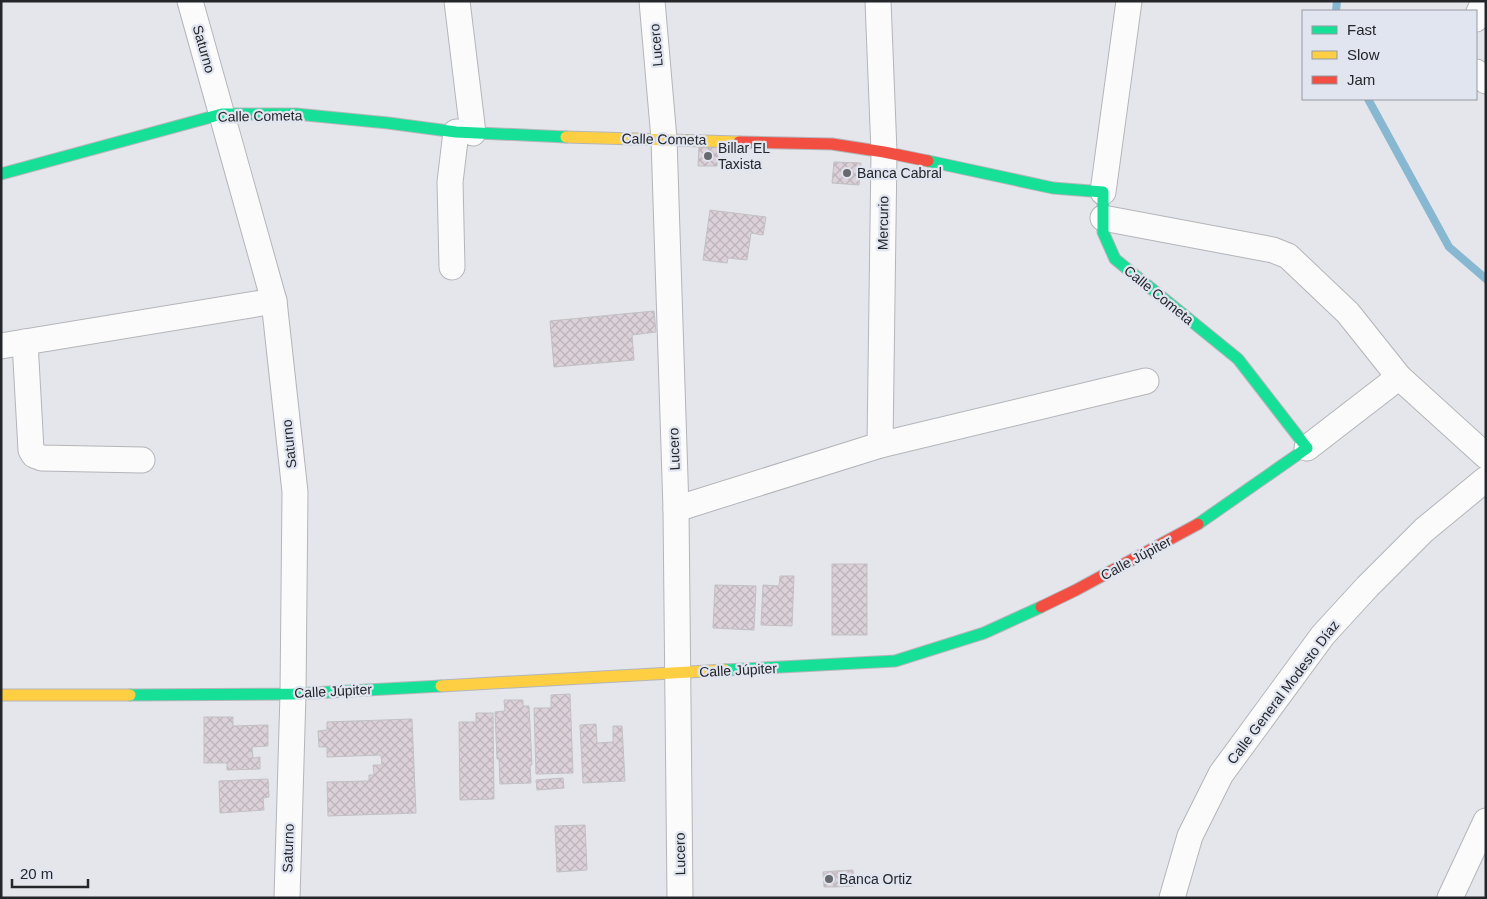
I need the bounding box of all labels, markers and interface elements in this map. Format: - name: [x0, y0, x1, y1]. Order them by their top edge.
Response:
- legend: [1302, 10, 1477, 100]
- text: Fast: [1347, 21, 1377, 38]
- street label: Saturno: [190, 23, 219, 75]
- street label: Lucero: [646, 23, 666, 67]
- text: Slow: [1347, 46, 1380, 63]
- text: Jam: [1347, 71, 1375, 88]
- street label: Calle Cometa: [217, 107, 303, 125]
- street label: Calle Cometa: [621, 130, 707, 148]
- place label: Billar EL Taxista: [718, 140, 770, 172]
- marker: Billar EL Taxista: [702, 150, 714, 162]
- place label: Banca Cabral: [857, 165, 942, 181]
- marker: Banca Cabral: [841, 167, 853, 179]
- street label: Mercurio: [875, 195, 891, 250]
- street label: Calle Cometa: [1121, 262, 1197, 328]
- street label: Saturno: [278, 419, 300, 469]
- street label: Lucero: [665, 427, 683, 471]
- street label: Calle Júpiter: [1098, 533, 1174, 583]
- street label: Calle General Modesto Díaz: [1224, 617, 1342, 767]
- street label: Calle Júpiter: [699, 660, 778, 680]
- street label: Calle Júpiter: [294, 681, 373, 701]
- street label: Saturno: [279, 823, 297, 873]
- street label: Lucero: [672, 832, 688, 876]
- scale bar: [12, 856, 89, 888]
- text: 20 m: [20, 865, 53, 882]
- place label: Banca Ortiz: [839, 871, 912, 887]
- marker: Banca Ortiz: [823, 873, 835, 885]

